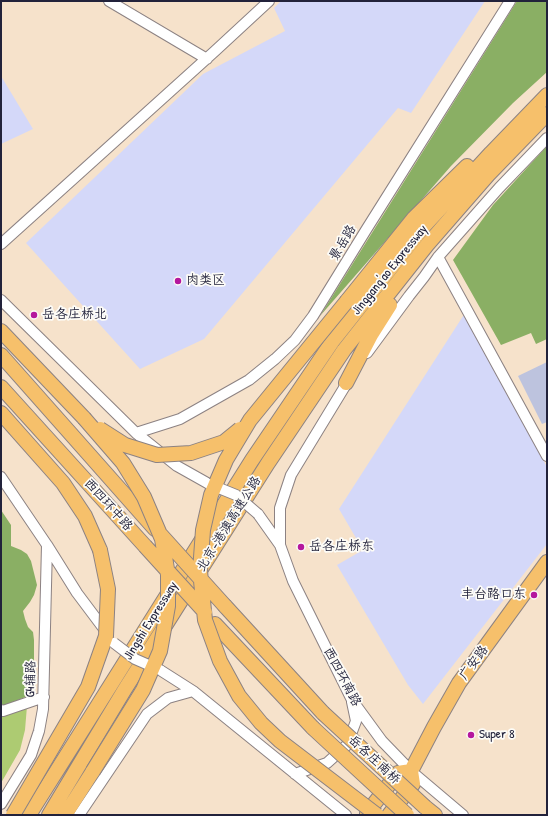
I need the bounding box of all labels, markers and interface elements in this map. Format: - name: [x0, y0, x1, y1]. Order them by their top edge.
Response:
- street label: 景岳路: [326, 222, 360, 264]
- street label: Jinggang'ao Expressway: [349, 222, 431, 318]
- place label: 肉类区: [186, 273, 225, 289]
- marker: 肉类区: [173, 276, 183, 286]
- place label: 岳各庄桥北: [42, 307, 107, 323]
- marker: 岳各庄桥北: [29, 310, 39, 320]
- street label: 北京-港澳高速公路: [193, 474, 265, 574]
- street label: 西四环中路: [80, 476, 136, 534]
- place label: 岳各庄桥东: [309, 539, 374, 555]
- marker: 岳各庄桥东: [296, 542, 306, 552]
- street label: Jingshi Expressway: [121, 579, 181, 663]
- place label: 丰台路口东: [461, 587, 526, 603]
- marker: 丰台路口东: [529, 590, 539, 600]
- street label: 广安路: [456, 643, 492, 683]
- street label: 西四环南路: [320, 645, 364, 709]
- street label: G4辅路: [23, 660, 39, 698]
- place label: Super 8: [479, 727, 515, 743]
- marker: Super 8: [466, 730, 476, 740]
- street label: 岳各庄南桥: [345, 732, 403, 788]

